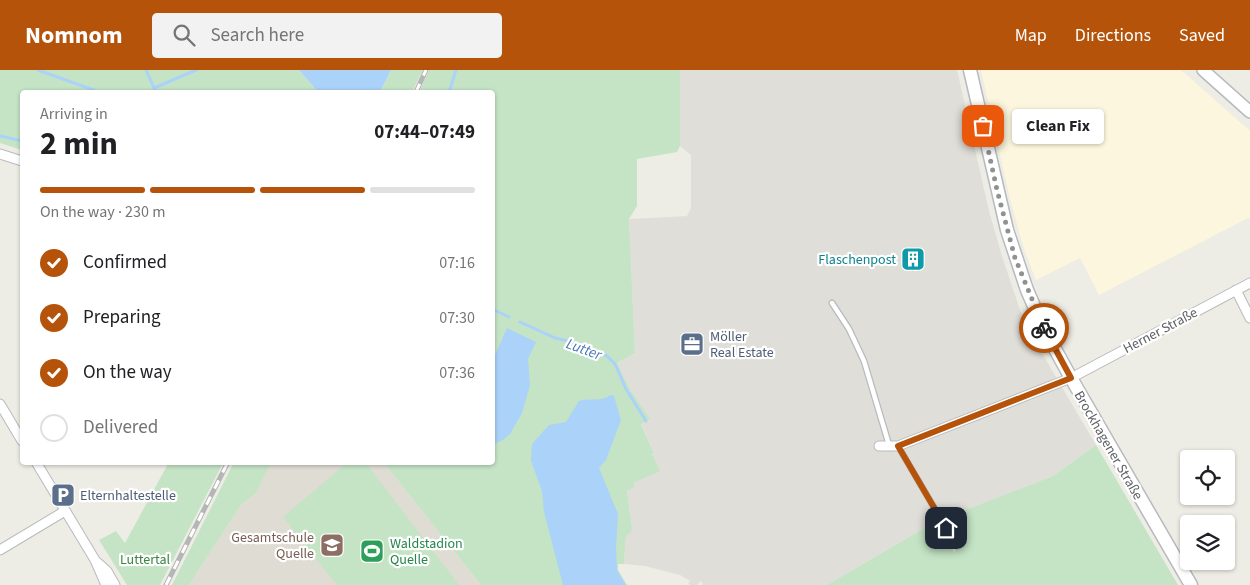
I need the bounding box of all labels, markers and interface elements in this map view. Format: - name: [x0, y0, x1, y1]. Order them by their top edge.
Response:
- search box: [152, 13, 502, 58]
- text: Nomnom: [25, 18, 122, 53]
- icon: search: [170, 21, 198, 49]
- text: Search here: [210, 22, 304, 49]
- text: Map: [1015, 23, 1047, 48]
- text: Directions: [1075, 23, 1151, 48]
- text: Saved: [1179, 23, 1225, 48]
- text: Arriving in: [40, 103, 108, 125]
- pin: [962, 105, 1004, 147]
- callout: Clean Fix: [1013, 108, 1106, 144]
- icon: bag: [969, 112, 997, 140]
- text: Clean Fix: [1026, 115, 1090, 137]
- text: 07:44–07:49: [374, 119, 475, 146]
- text: 2 min: [40, 121, 118, 167]
- text: On the way · 230 m: [40, 201, 165, 223]
- building icon: Flaschenpost: [900, 246, 926, 272]
- icon: check: [40, 249, 68, 277]
- text: Confirmed: [83, 249, 167, 276]
- place label: Flaschenpost: [818, 250, 896, 270]
- text: 07:16: [439, 252, 475, 274]
- courier: [1019, 303, 1069, 353]
- street label: Herner Straße: [1120, 303, 1201, 359]
- icon: check: [40, 304, 68, 332]
- text: Preparing: [83, 304, 161, 331]
- text: 07:30: [439, 307, 475, 329]
- icon: bike: [1030, 314, 1058, 342]
- place label: Möller Real Estate: [710, 327, 774, 363]
- office icon: Möller Real Estate: [679, 331, 705, 357]
- water label: Lutter: [563, 333, 605, 366]
- icon: check: [40, 359, 68, 387]
- text: On the way: [83, 359, 172, 386]
- text: 07:36: [439, 362, 475, 384]
- street label: Brockhagener Straße: [1069, 387, 1148, 504]
- text: Delivered: [83, 414, 158, 441]
- map controls: [1180, 450, 1235, 570]
- button: locate: [1180, 450, 1235, 505]
- parking icon: Elternhaltestelle: [50, 482, 76, 508]
- place label: Elternhaltestelle: [80, 486, 176, 506]
- pin: [925, 507, 967, 549]
- icon: home: [932, 514, 960, 542]
- button: layers: [1180, 515, 1235, 570]
- place label: Gesamtschule Quelle: [231, 528, 314, 564]
- school or university icon: Gesamtschule Quelle: [319, 532, 345, 558]
- place label: Waldstadion Quelle: [390, 534, 463, 570]
- sports icon: Waldstadion Quelle: [359, 538, 385, 564]
- park label: Luttertal: [120, 550, 170, 570]

